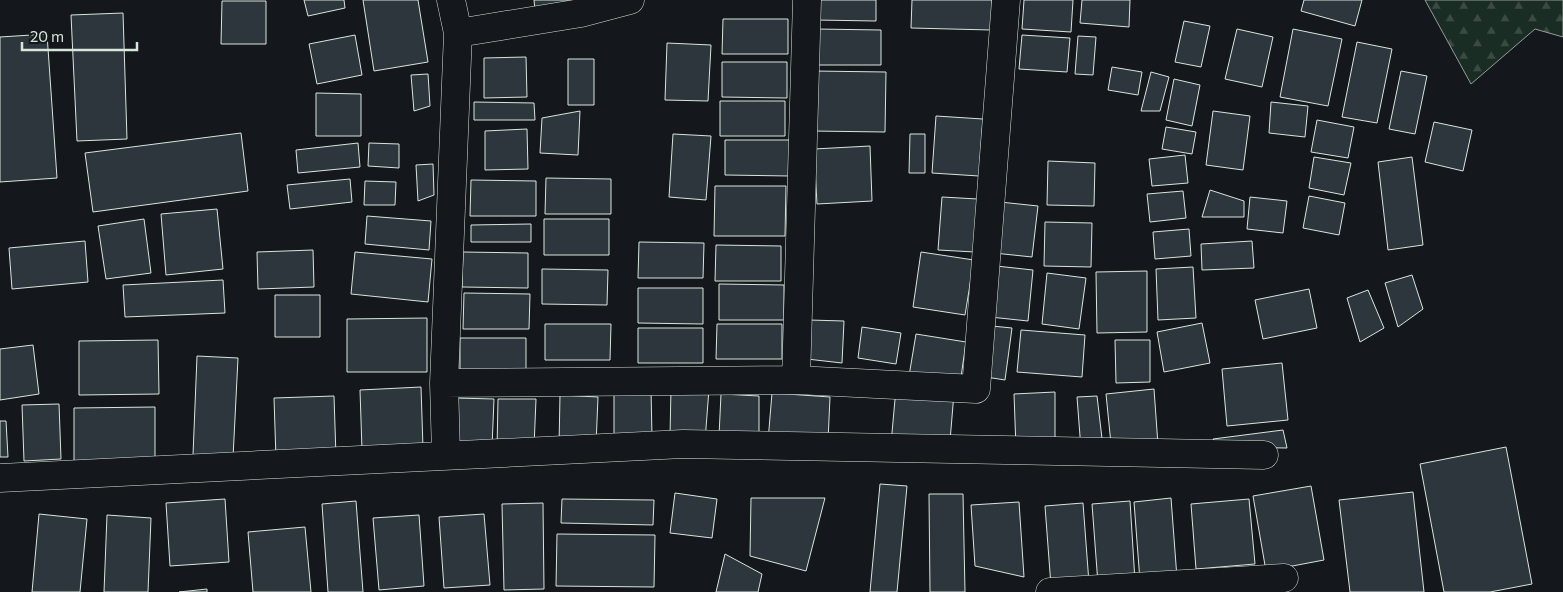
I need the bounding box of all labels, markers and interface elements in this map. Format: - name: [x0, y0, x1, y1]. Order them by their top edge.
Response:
- scale bar: [22, 20, 138, 52]
- text: 20 m: [30, 27, 64, 45]

